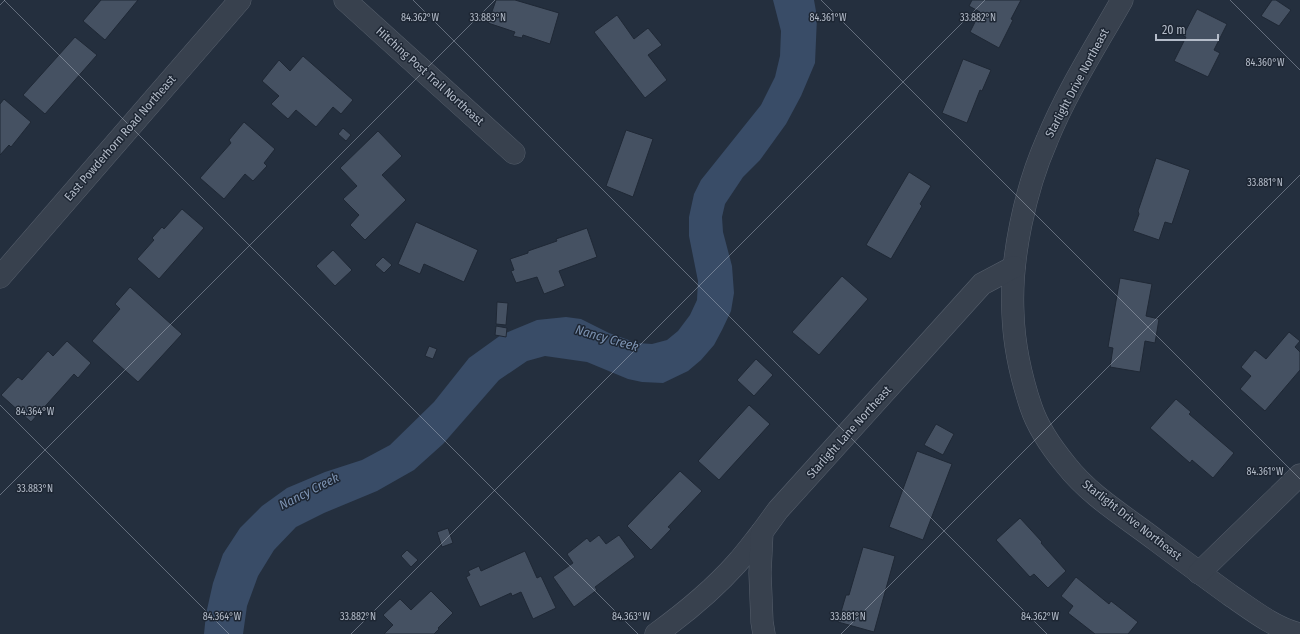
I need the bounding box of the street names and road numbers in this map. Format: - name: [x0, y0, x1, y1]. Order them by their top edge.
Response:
- street label: Hitching Post Trail Northeast: [373, 24, 487, 128]
- street label: Starlight Drive Northeast: [1042, 26, 1112, 140]
- street label: East Powderhorn Road Northeast: [62, 72, 179, 204]
- street label: Starlight Lane Northeast: [804, 383, 894, 481]
- street label: Starlight Drive Northeast: [1080, 477, 1184, 563]

